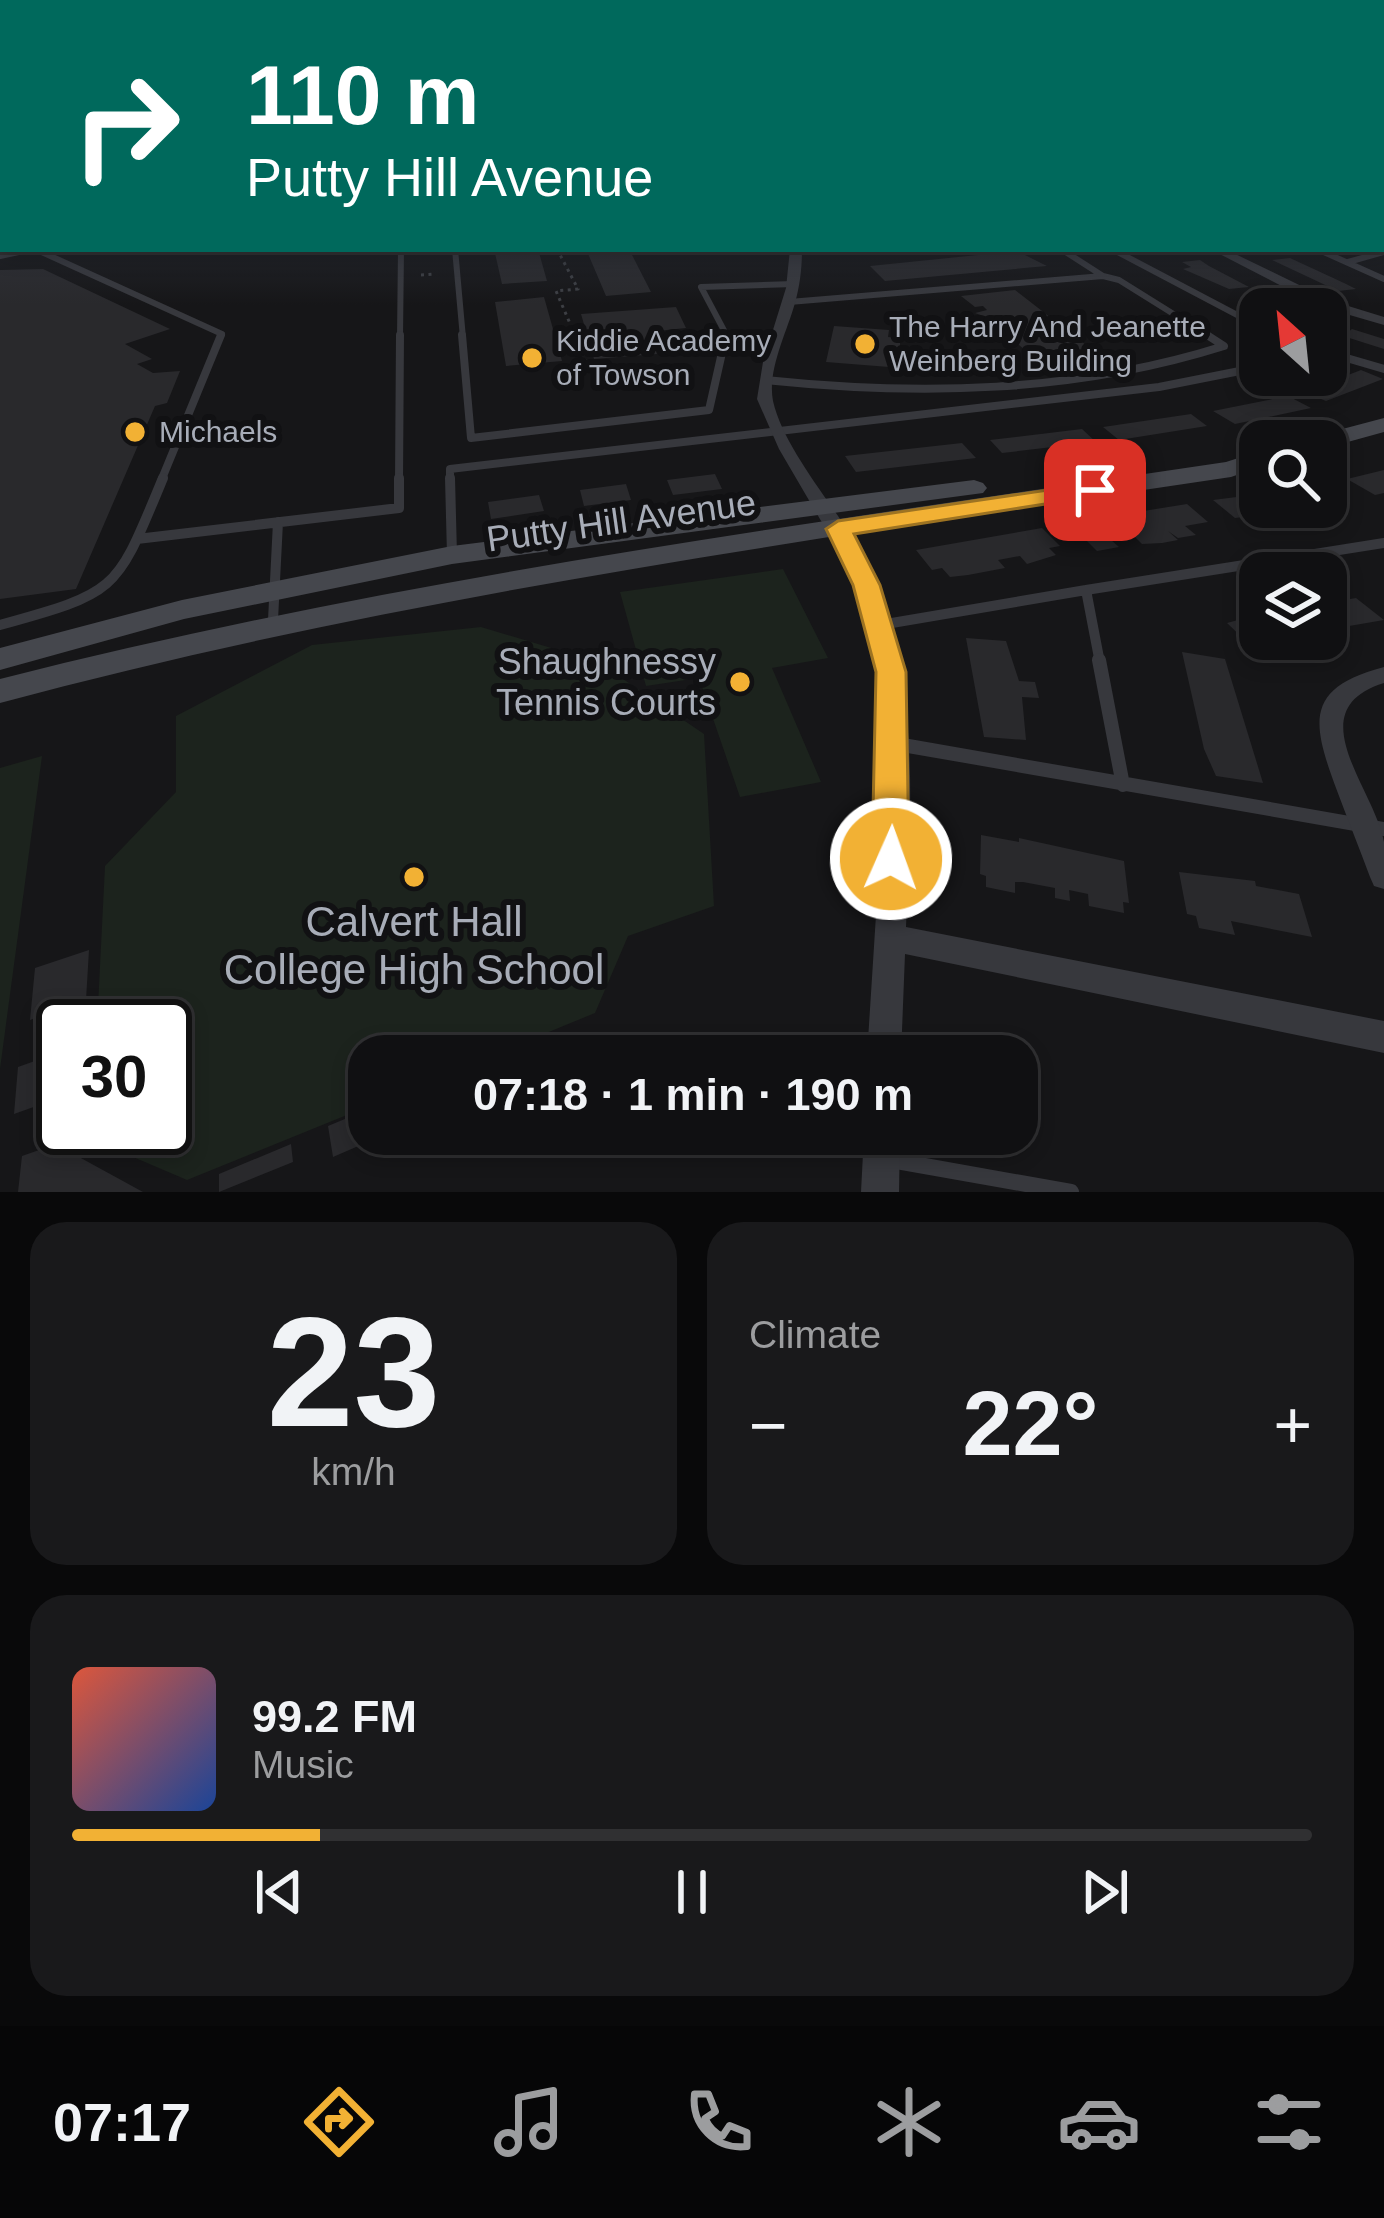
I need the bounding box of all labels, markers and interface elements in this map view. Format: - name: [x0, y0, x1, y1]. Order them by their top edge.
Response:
- icon: right: [48, 48, 204, 204]
- text: 110 m: [246, 48, 480, 142]
- text: Putty Hill Avenue: [246, 147, 653, 207]
- north arrow: [1239, 288, 1347, 396]
- map controls: [1239, 288, 1347, 660]
- place label: The Harry And Jeanette Weinberg Building: [889, 310, 1206, 377]
- place label: Kiddie Academy of Towson: [556, 324, 771, 391]
- marker: The Harry And Jeanette Weinberg Building: [852, 331, 878, 357]
- marker: Kiddie Academy of Towson: [519, 345, 545, 371]
- place label: Michaels: [159, 415, 277, 448]
- marker: Michaels: [122, 419, 148, 445]
- button: search: [1239, 420, 1347, 528]
- pin: [1044, 439, 1146, 541]
- icon: arrive: [1062, 457, 1128, 523]
- street label: Putty Hill Avenue: [484, 481, 758, 560]
- button: layers: [1239, 552, 1347, 660]
- place label: Shaughnessy Tennis Courts: [496, 641, 716, 723]
- marker: Shaughnessy Tennis Courts: [727, 669, 753, 695]
- position arrow: [828, 796, 954, 922]
- marker: Calvert Hall College High School: [401, 864, 427, 890]
- place label: Calvert Hall College High School: [224, 898, 604, 993]
- speed limit sign: 30: [36, 999, 192, 1155]
- text: 07:18 · 1 min · 190 m: [473, 1069, 913, 1120]
- text: 23: [267, 1285, 440, 1459]
- text: Climate: [749, 1313, 881, 1356]
- text: 22°: [962, 1374, 1099, 1474]
- text: −: [749, 1388, 788, 1462]
- text: +: [1273, 1388, 1312, 1462]
- text: km/h: [311, 1450, 396, 1493]
- text: 99.2 FM: [252, 1691, 417, 1742]
- text: Music: [252, 1743, 354, 1786]
- icon: previous: [246, 1859, 312, 1925]
- icon: pause: [659, 1859, 725, 1925]
- icon: next: [1072, 1859, 1138, 1925]
- icon: directions: [297, 2080, 381, 2164]
- icon: music: [487, 2080, 571, 2164]
- icon: phone: [677, 2080, 761, 2164]
- icon: climate: [867, 2080, 951, 2164]
- icon: car: [1057, 2080, 1141, 2164]
- icon: filters: [1247, 2080, 1331, 2164]
- text: 07:17: [53, 2092, 191, 2152]

